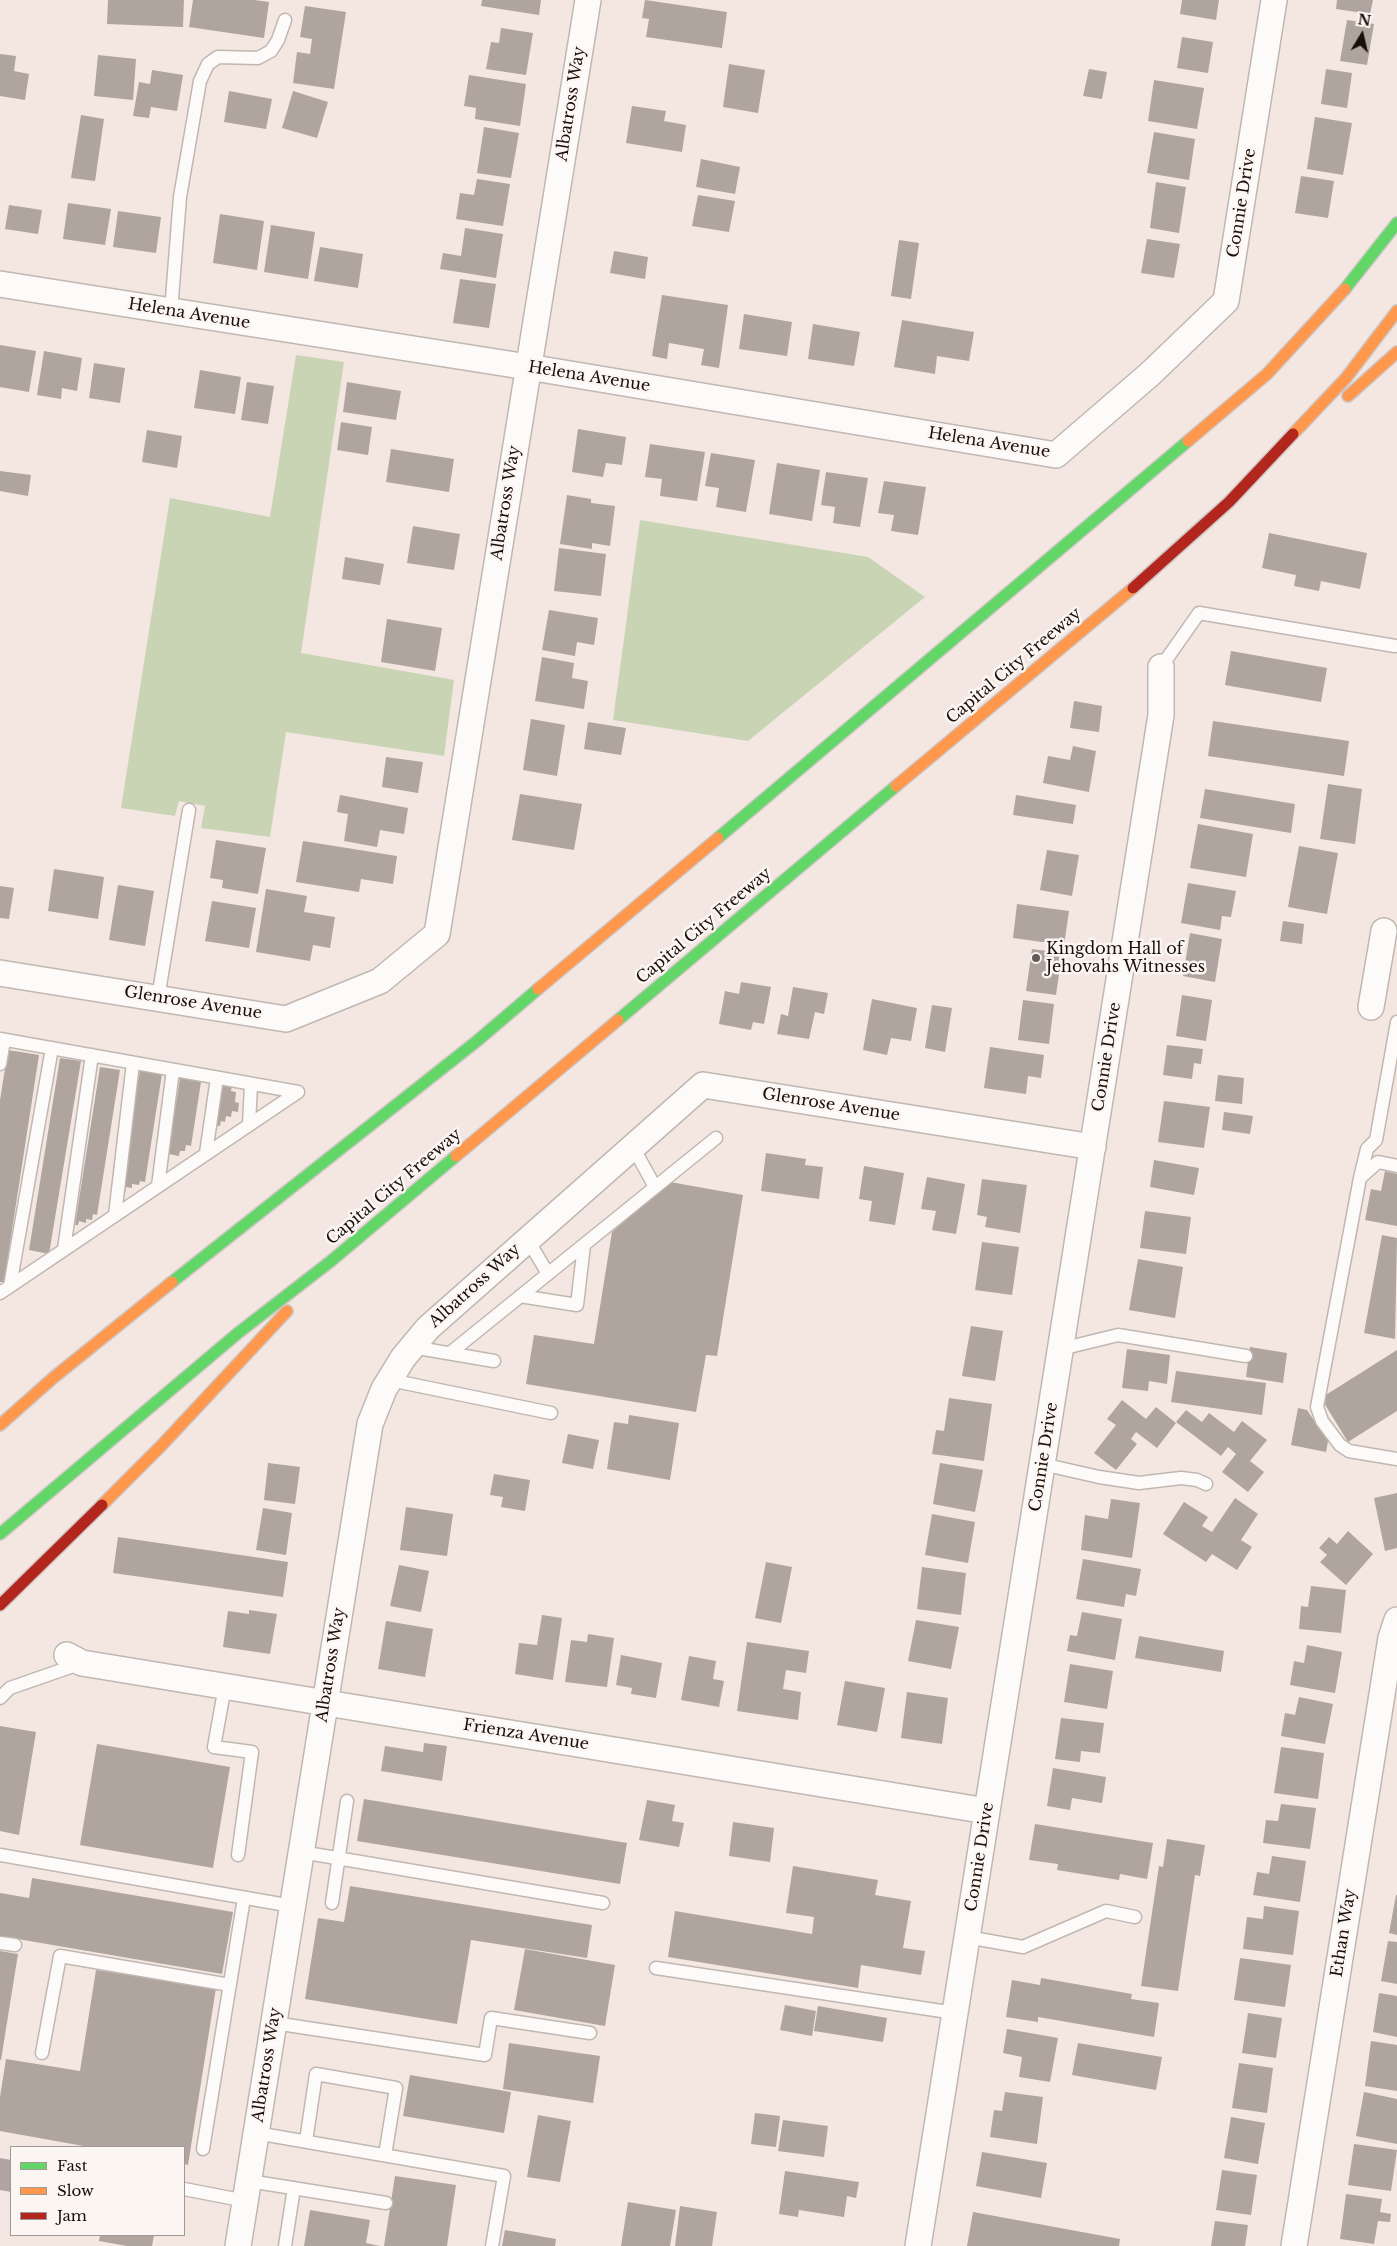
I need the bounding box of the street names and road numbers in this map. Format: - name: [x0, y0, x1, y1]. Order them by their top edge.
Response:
- street label: Albatross Way: [552, 45, 590, 163]
- street label: Connie Drive: [1224, 147, 1260, 259]
- street label: Helena Avenue: [127, 295, 251, 333]
- street label: Helena Avenue: [527, 358, 651, 396]
- street label: Helena Avenue: [927, 424, 1051, 462]
- street label: Albatross Way: [487, 444, 525, 562]
- street label: Capital City Freeway: [943, 604, 1085, 728]
- street label: Capital City Freeway: [633, 864, 775, 988]
- street label: Glenrose Avenue: [123, 983, 263, 1023]
- street label: Connie Drive: [1089, 1001, 1125, 1113]
- street label: Glenrose Avenue: [761, 1085, 901, 1125]
- street label: Capital City Freeway: [323, 1125, 465, 1249]
- street label: Albatross Way: [425, 1240, 525, 1332]
- street label: Connie Drive: [1026, 1401, 1062, 1513]
- street label: Albatross Way: [312, 1606, 350, 1724]
- street label: Frienza Avenue: [462, 1716, 590, 1754]
- street label: Connie Drive: [962, 1801, 998, 1913]
- street label: Ethan Way: [1328, 1887, 1360, 1979]
- street label: Albatross Way: [248, 2006, 286, 2124]

